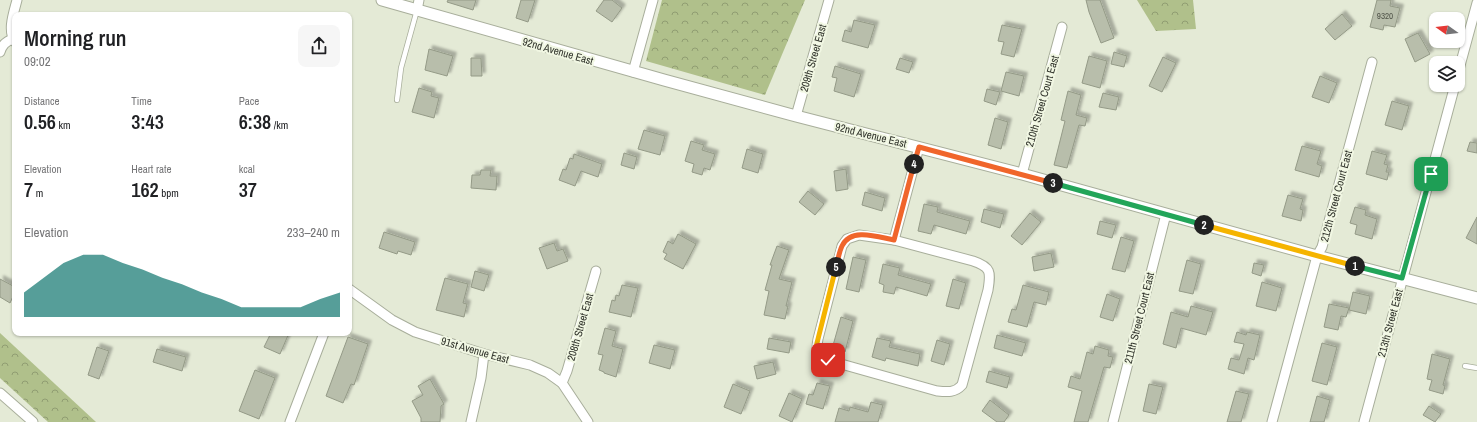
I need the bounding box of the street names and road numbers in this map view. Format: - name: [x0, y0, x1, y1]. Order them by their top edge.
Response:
- street label: 209th Street East: [797, 22, 829, 93]
- street label: 92nd Avenue East: [521, 34, 596, 68]
- street label: 210th Street Court East: [1022, 53, 1062, 148]
- street label: 92nd Avenue East: [834, 119, 909, 151]
- street label: 212th Street Court East: [1317, 148, 1355, 243]
- street label: 211th Street Court East: [1121, 270, 1157, 365]
- street label: 213th Street East: [1374, 287, 1406, 358]
- street label: 208th Street East: [564, 291, 596, 362]
- street label: 91st Avenue East: [439, 334, 511, 367]

